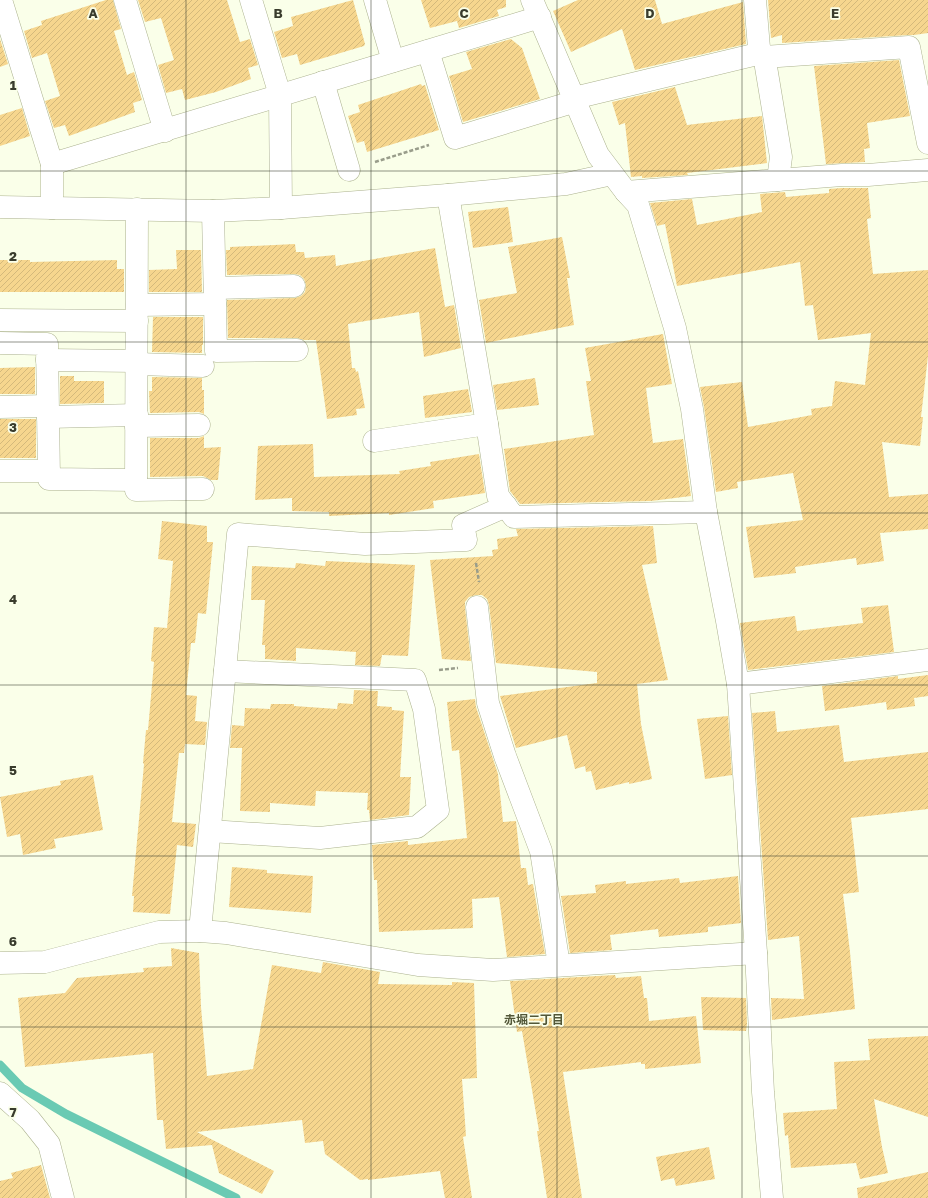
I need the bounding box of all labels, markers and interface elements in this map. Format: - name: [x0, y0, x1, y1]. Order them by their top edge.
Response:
- text: A: [88, 5, 98, 21]
- text: B: [273, 5, 283, 21]
- text: C: [459, 5, 469, 21]
- text: D: [645, 5, 655, 21]
- text: E: [831, 5, 839, 21]
- text: 1: [10, 77, 17, 93]
- text: 2: [9, 248, 17, 264]
- text: 3: [9, 419, 17, 435]
- text: 4: [9, 591, 17, 607]
- text: 5: [9, 762, 17, 778]
- text: 6: [9, 933, 17, 949]
- district label: 赤堀二丁目: [504, 1012, 564, 1027]
- text: 7: [9, 1104, 17, 1120]

